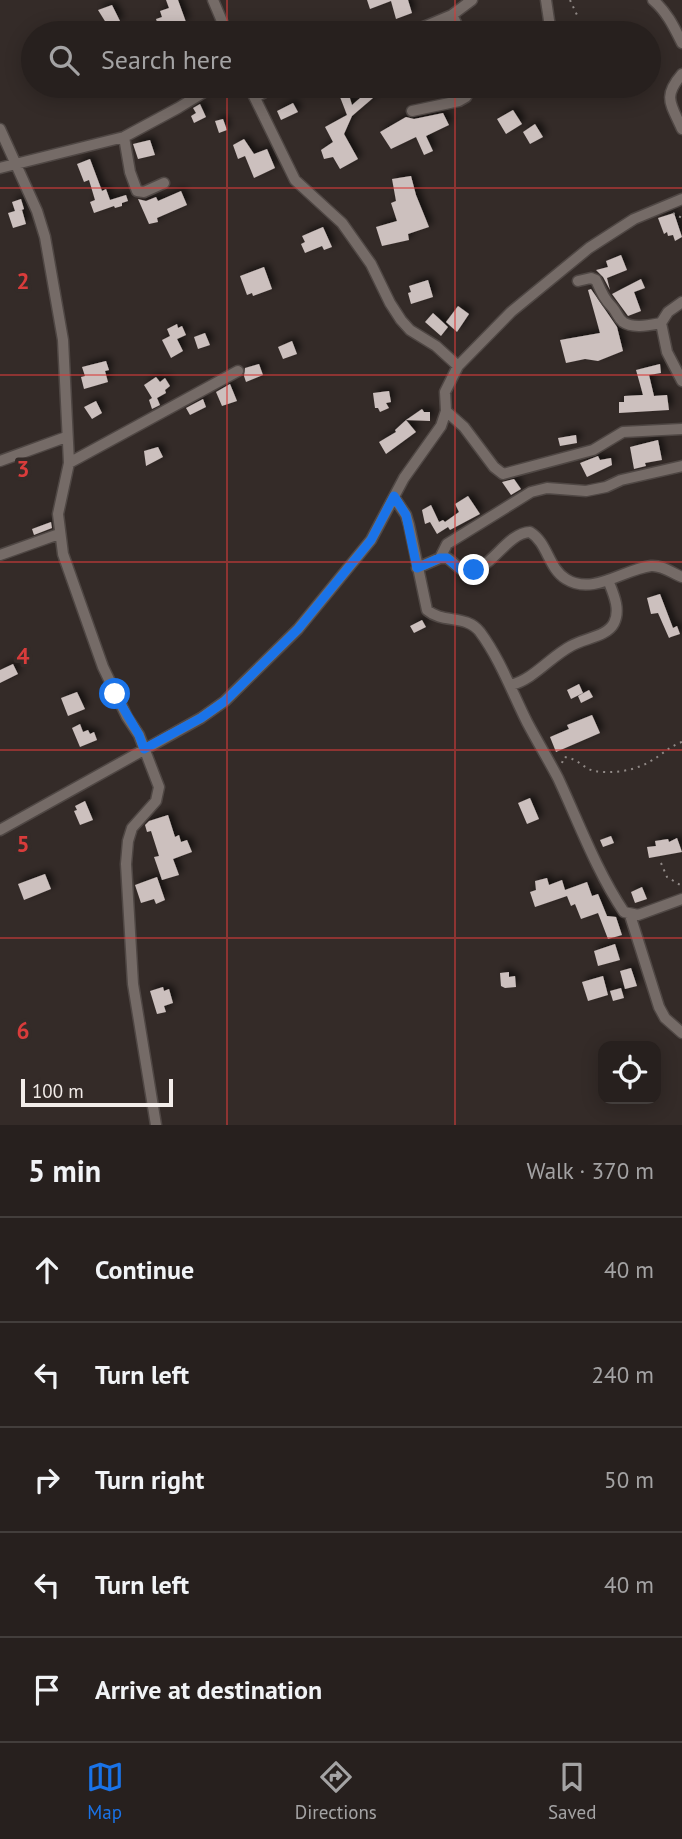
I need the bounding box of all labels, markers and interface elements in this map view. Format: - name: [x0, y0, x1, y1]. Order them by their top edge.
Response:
- search box: [21, 21, 661, 98]
- icon: search: [45, 41, 83, 79]
- text: Search here: [101, 43, 232, 76]
- text: 2: [16, 266, 30, 295]
- text: 3: [16, 454, 30, 483]
- route end: [458, 554, 489, 585]
- text: 4: [16, 641, 30, 670]
- route start: [99, 678, 130, 709]
- text: 5: [16, 829, 30, 858]
- text: 6: [16, 1016, 30, 1045]
- map controls: [598, 1041, 661, 1104]
- button: locate: [598, 1041, 661, 1104]
- scale bar: [21, 1076, 173, 1108]
- text: 100 m: [32, 1079, 84, 1103]
- text: 5 min: [28, 1151, 101, 1190]
- text: Walk · 370 m: [527, 1156, 654, 1185]
- icon: ahead: [28, 1251, 66, 1289]
- text: Continue: [95, 1253, 194, 1286]
- text: 40 m: [604, 1255, 654, 1284]
- icon: left: [28, 1356, 66, 1394]
- text: Turn left: [95, 1358, 189, 1391]
- text: 240 m: [592, 1360, 654, 1389]
- icon: right: [28, 1461, 66, 1499]
- text: Turn right: [95, 1463, 204, 1496]
- text: 50 m: [604, 1465, 654, 1494]
- icon: left: [28, 1566, 66, 1604]
- text: Turn left: [95, 1568, 189, 1601]
- text: 40 m: [604, 1570, 654, 1599]
- icon: arrive: [28, 1671, 66, 1709]
- text: Arrive at destination: [95, 1673, 322, 1706]
- tab: Map: [86, 1758, 124, 1824]
- tab: Directions: [295, 1758, 377, 1824]
- tab: Saved: [548, 1758, 596, 1824]

